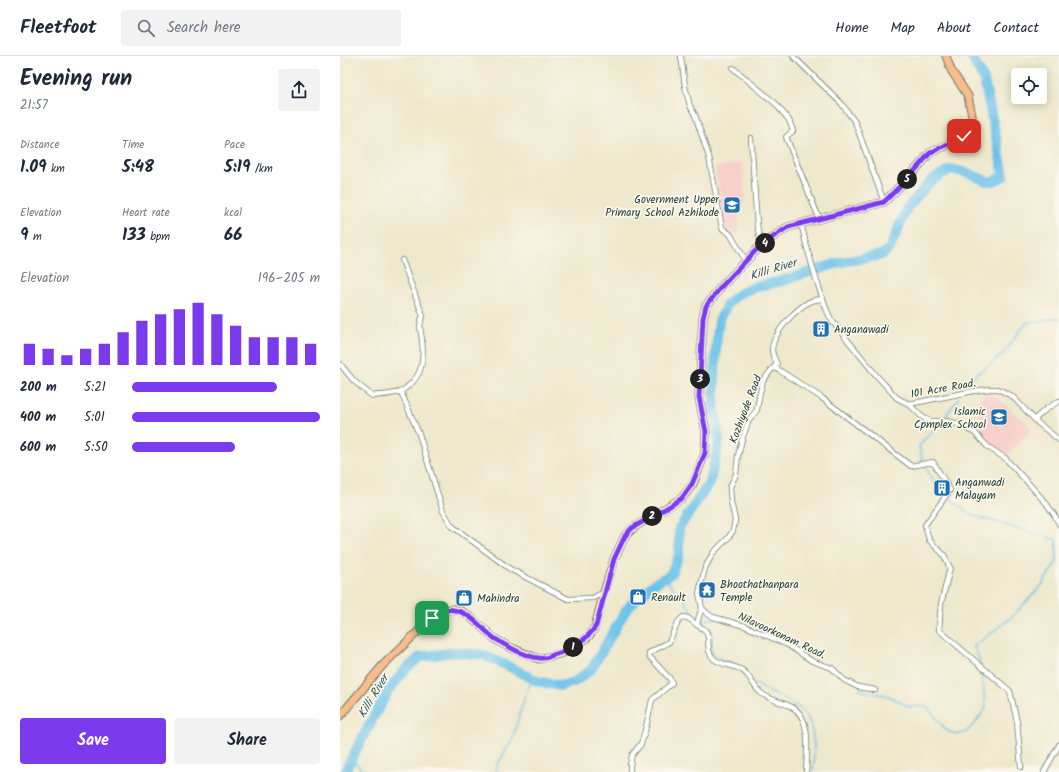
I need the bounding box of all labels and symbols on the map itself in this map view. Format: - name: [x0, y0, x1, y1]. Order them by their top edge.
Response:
- pin: [947, 119, 981, 153]
- pin: 5: [897, 169, 917, 189]
- place label: Government Upper Primary School Azhikode: [605, 191, 720, 222]
- school or university icon: Government Upper Primary School Azhikode: [722, 195, 742, 215]
- pin: 4: [755, 233, 775, 253]
- water label: Killi River: [748, 253, 802, 286]
- building icon: Anganawadi: [811, 319, 831, 339]
- place label: Anganawadi: [834, 321, 889, 339]
- pin: 3: [690, 369, 710, 389]
- street label: Kozhiyode Road: [725, 372, 767, 446]
- street label: 101 Acre Road.: [909, 374, 977, 404]
- place label: Islamic Cpmplex School: [914, 403, 986, 434]
- school or university icon: Islamic Cpmplex School: [989, 407, 1009, 427]
- place label: Anganwadi Malayam: [955, 474, 1005, 505]
- building icon: Anganwadi Malayam: [932, 478, 952, 498]
- pin: 2: [642, 506, 662, 526]
- place label: Bhoothathanpara Temple: [720, 576, 799, 607]
- temple icon: Bhoothathanpara Temple: [697, 580, 717, 600]
- shop icon: Renault: [628, 587, 648, 607]
- shop icon: Mahindra: [454, 588, 474, 608]
- place label: Renault: [651, 589, 686, 607]
- place label: Mahindra: [477, 590, 520, 608]
- pin: [415, 601, 449, 635]
- street label: Nilavoorkonam Road.: [735, 608, 829, 664]
- pin: 1: [563, 637, 583, 657]
- water label: Killi River: [353, 668, 395, 722]

